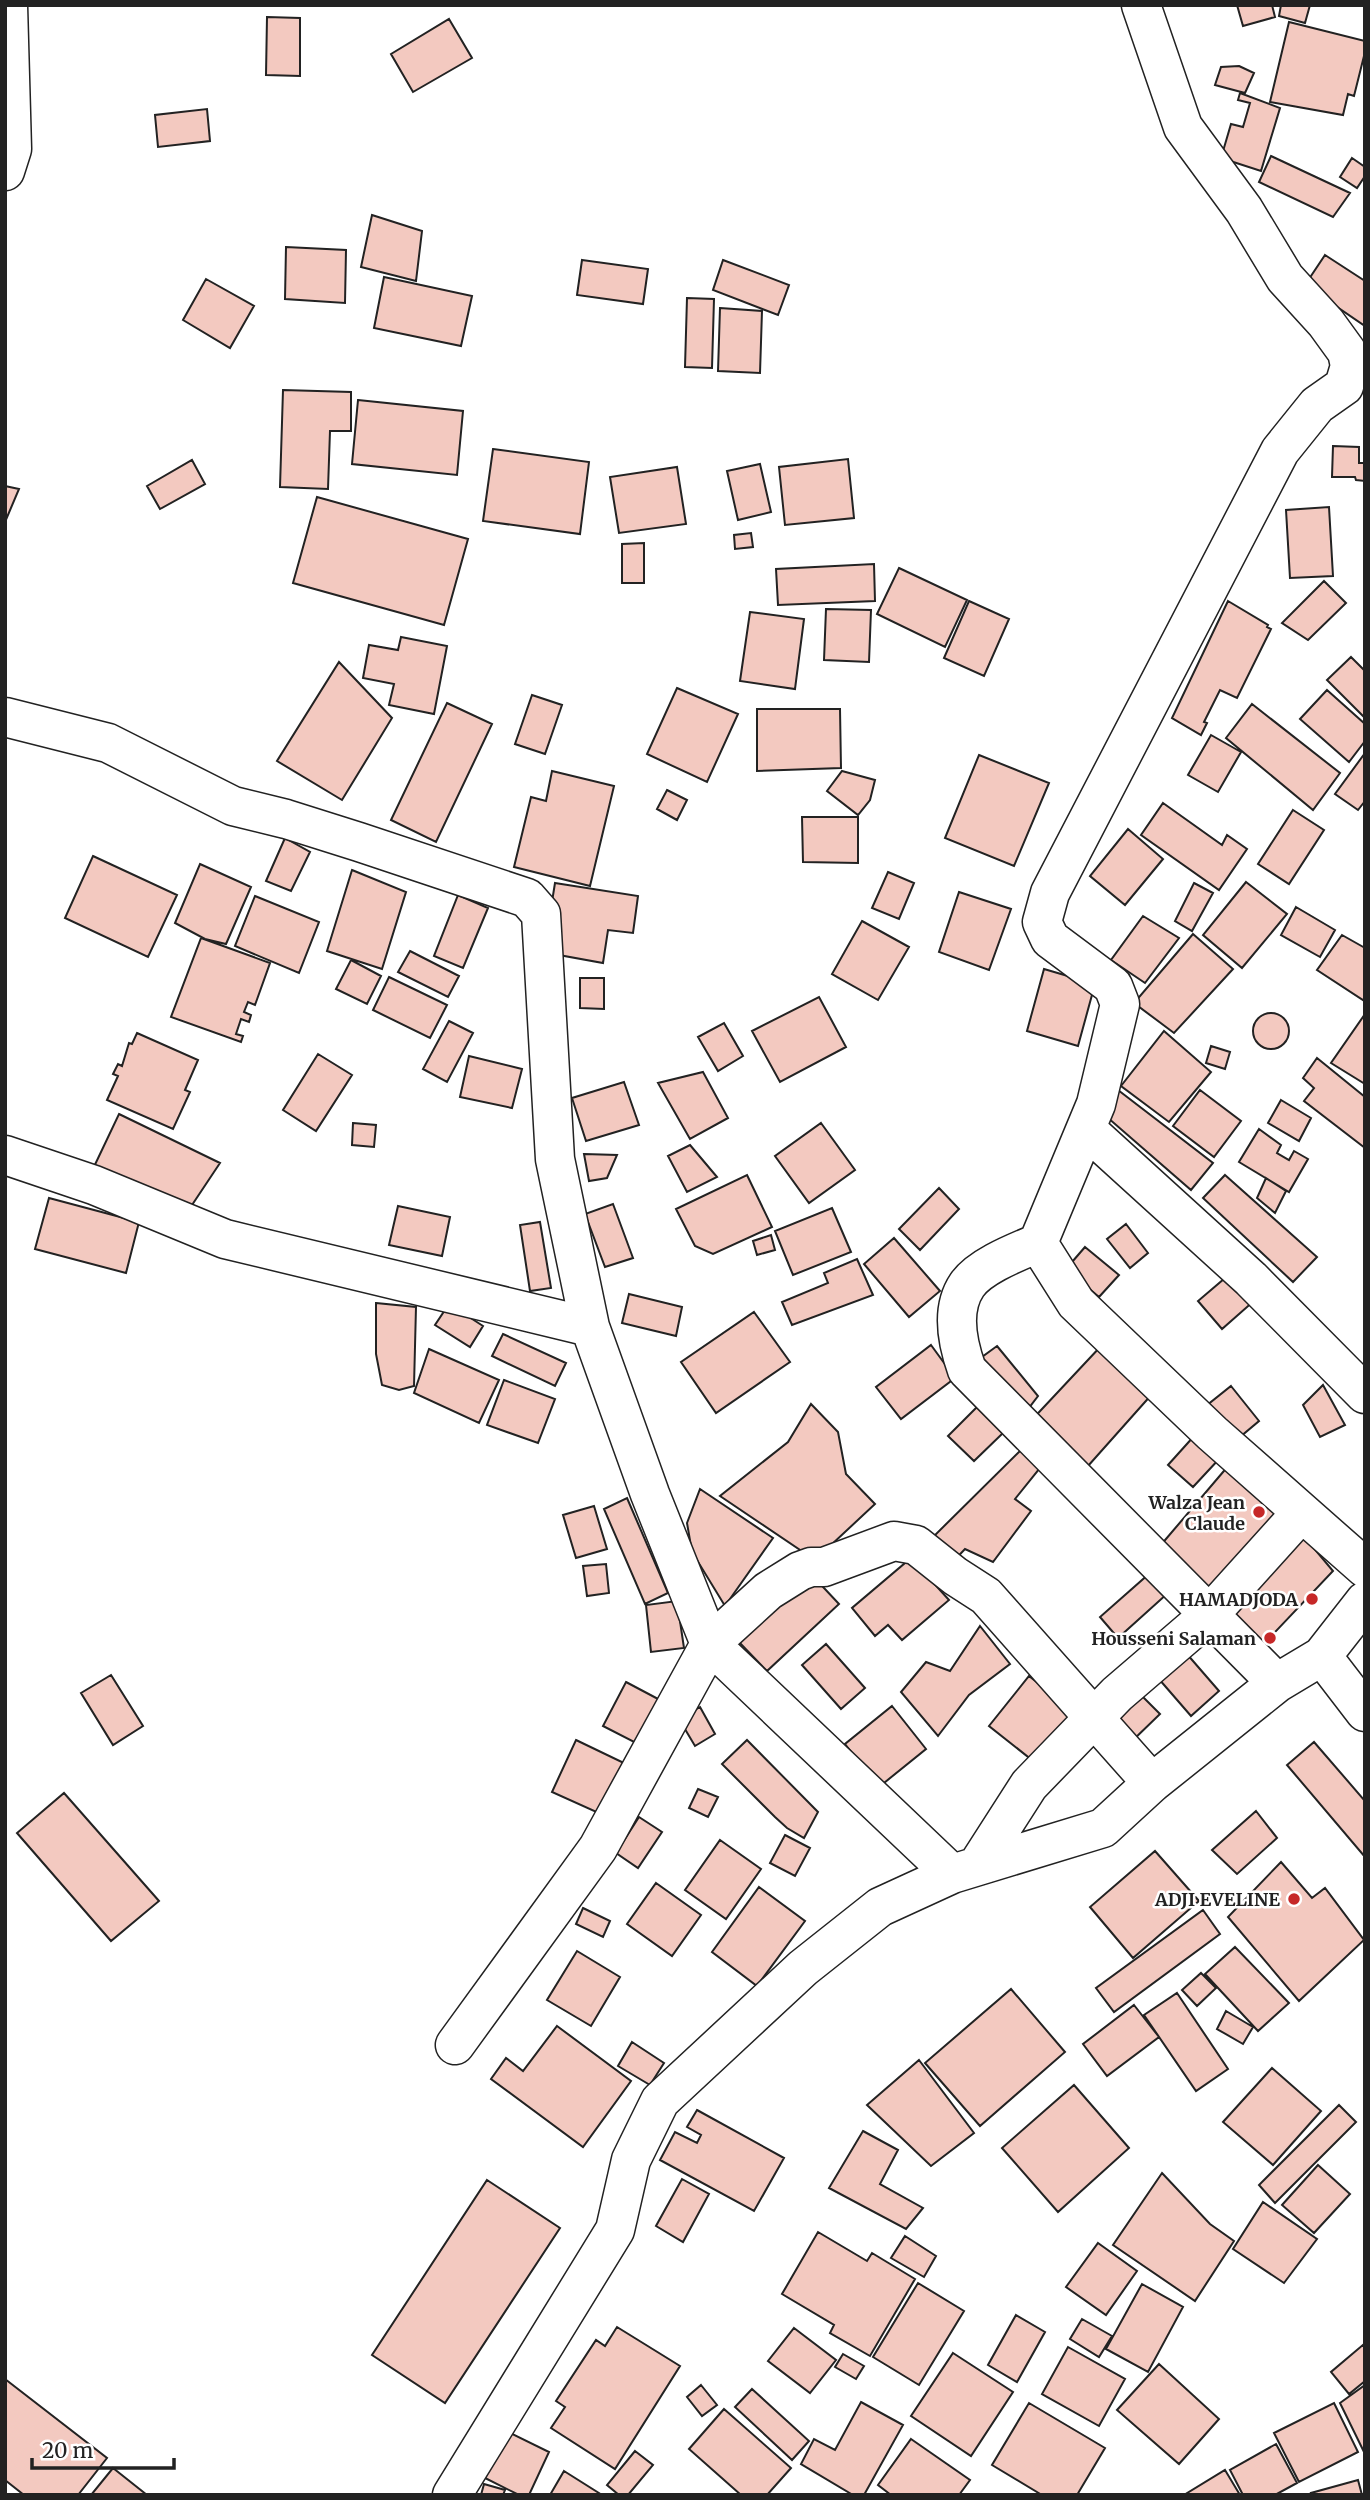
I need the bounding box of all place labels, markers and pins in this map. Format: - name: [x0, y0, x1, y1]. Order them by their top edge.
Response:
- place label: Walza Jean Claude: [1147, 1491, 1245, 1535]
- marker: Walza Jean Claude: [1251, 1504, 1267, 1520]
- place label: HAMADJODA: [1179, 1588, 1298, 1611]
- marker: HAMADJODA: [1304, 1591, 1320, 1607]
- place label: Housseni Salaman: [1091, 1627, 1256, 1650]
- marker: Housseni Salaman: [1262, 1630, 1278, 1646]
- place label: ADJI EVELINE: [1154, 1888, 1280, 1911]
- marker: ADJI EVELINE: [1286, 1891, 1302, 1907]

